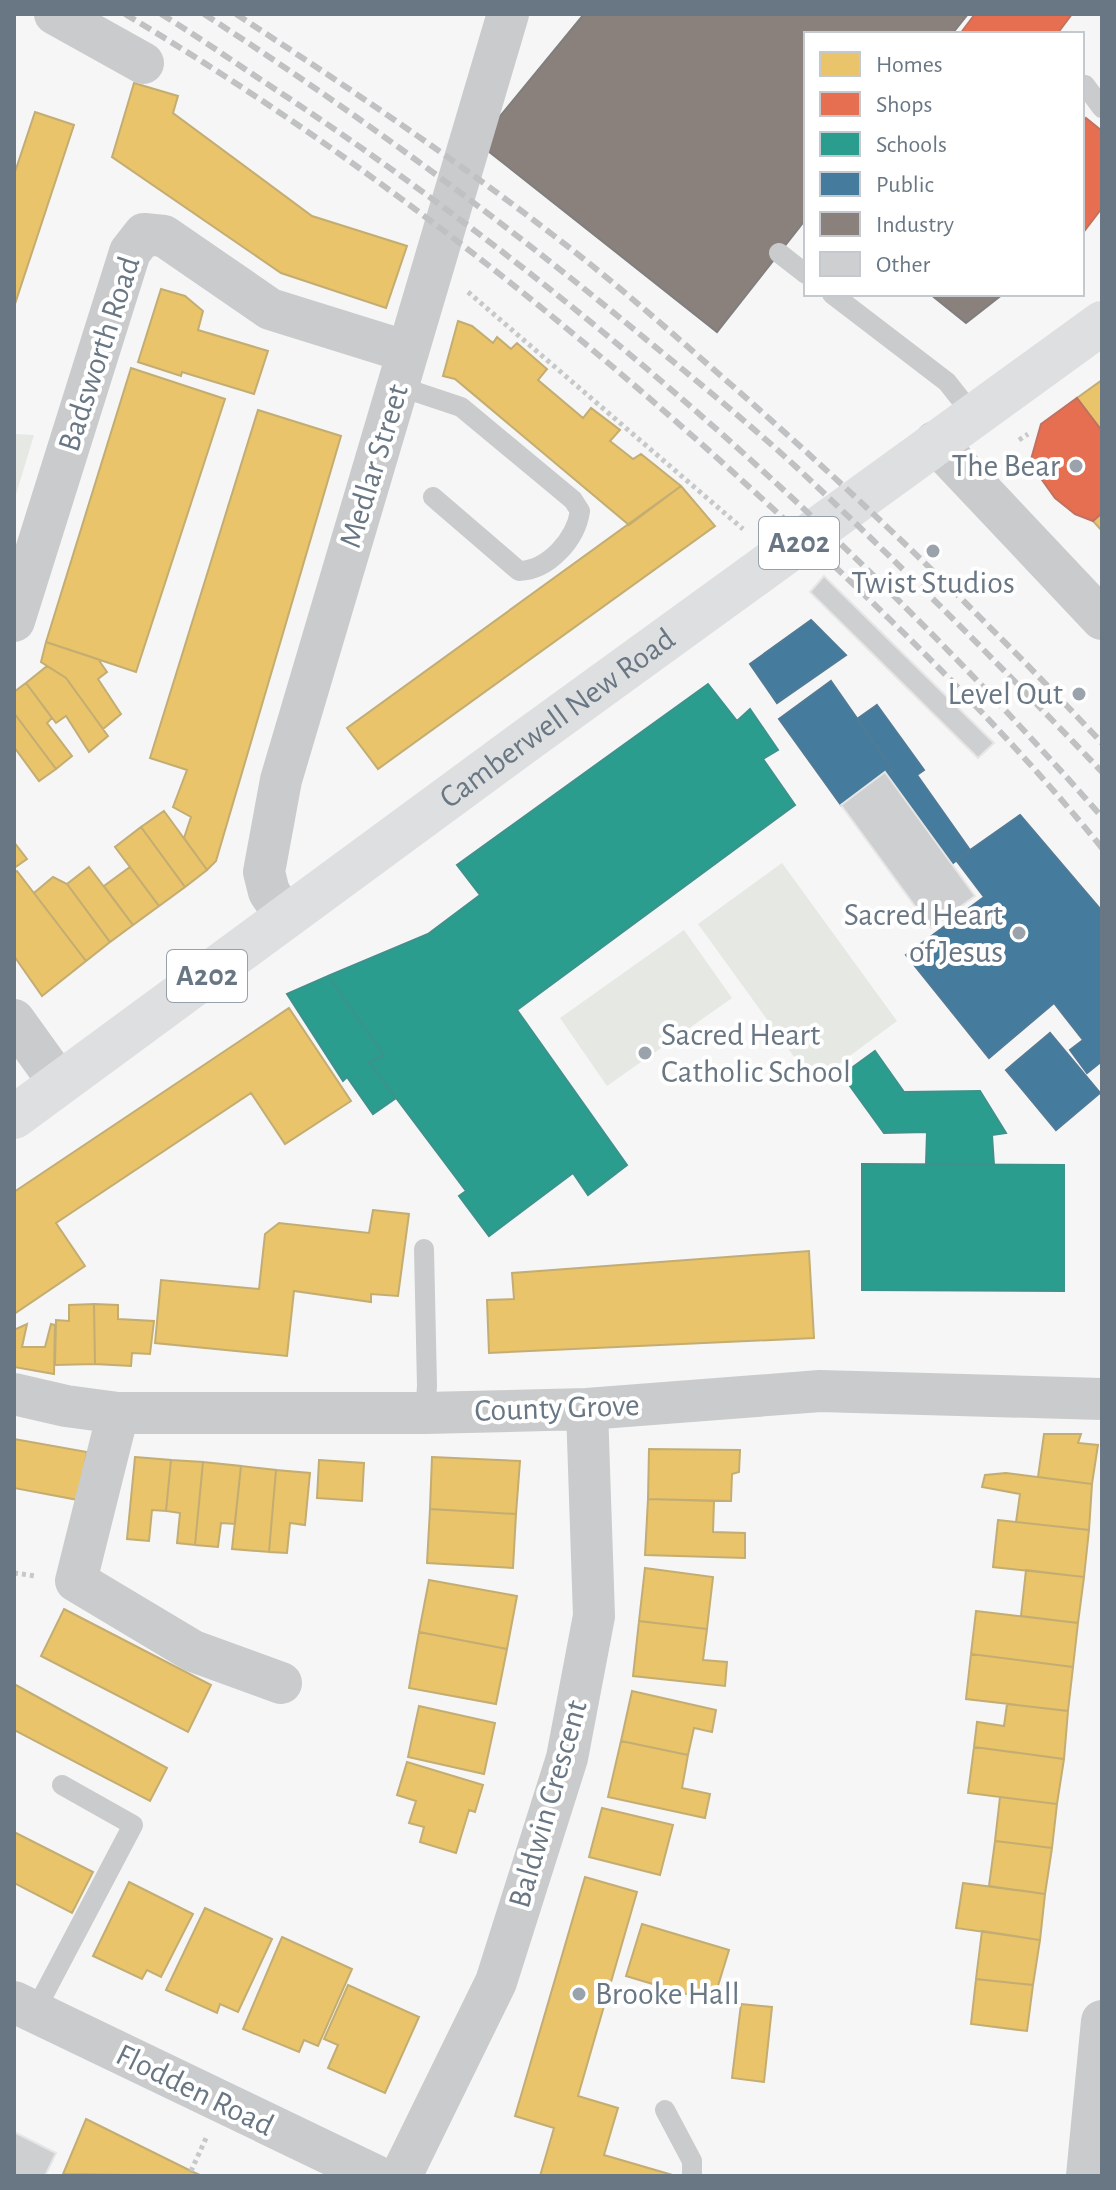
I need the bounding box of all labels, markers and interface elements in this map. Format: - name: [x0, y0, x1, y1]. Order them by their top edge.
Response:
- legend: [804, 32, 1084, 296]
- text: Homes: [876, 53, 943, 77]
- text: Shops: [876, 93, 932, 117]
- text: Schools: [876, 133, 947, 157]
- text: Public: [876, 173, 934, 197]
- text: Industry: [876, 213, 954, 237]
- street label: Badsworth Road: [52, 253, 146, 455]
- text: Other: [876, 253, 930, 277]
- street label: Medlar Street: [334, 380, 414, 552]
- place label: The Bear: [952, 450, 1061, 482]
- marker: The Bear: [1067, 457, 1085, 475]
- road number: A202: [759, 517, 839, 569]
- marker: Twist Studios: [924, 542, 942, 560]
- place label: Twist Studios: [851, 567, 1015, 599]
- street label: Camberwell New Road: [434, 622, 681, 814]
- place label: Level Out: [948, 678, 1063, 710]
- marker: Level Out: [1070, 685, 1088, 703]
- place label: Sacred Heart of Jesus: [844, 899, 1003, 968]
- marker: Sacred Heart of Jesus: [1010, 924, 1028, 942]
- road number: A202: [167, 950, 247, 1002]
- place label: Sacred Heart Catholic School: [661, 1019, 851, 1088]
- marker: Sacred Heart Catholic School: [636, 1044, 654, 1062]
- street label: County Grove: [474, 1389, 640, 1427]
- street label: Baldwin Crescent: [503, 1697, 593, 1911]
- place label: Brooke Hall: [595, 1978, 740, 2010]
- marker: Brooke Hall: [570, 1985, 588, 2003]
- street label: Flodden Road: [111, 2038, 279, 2142]

